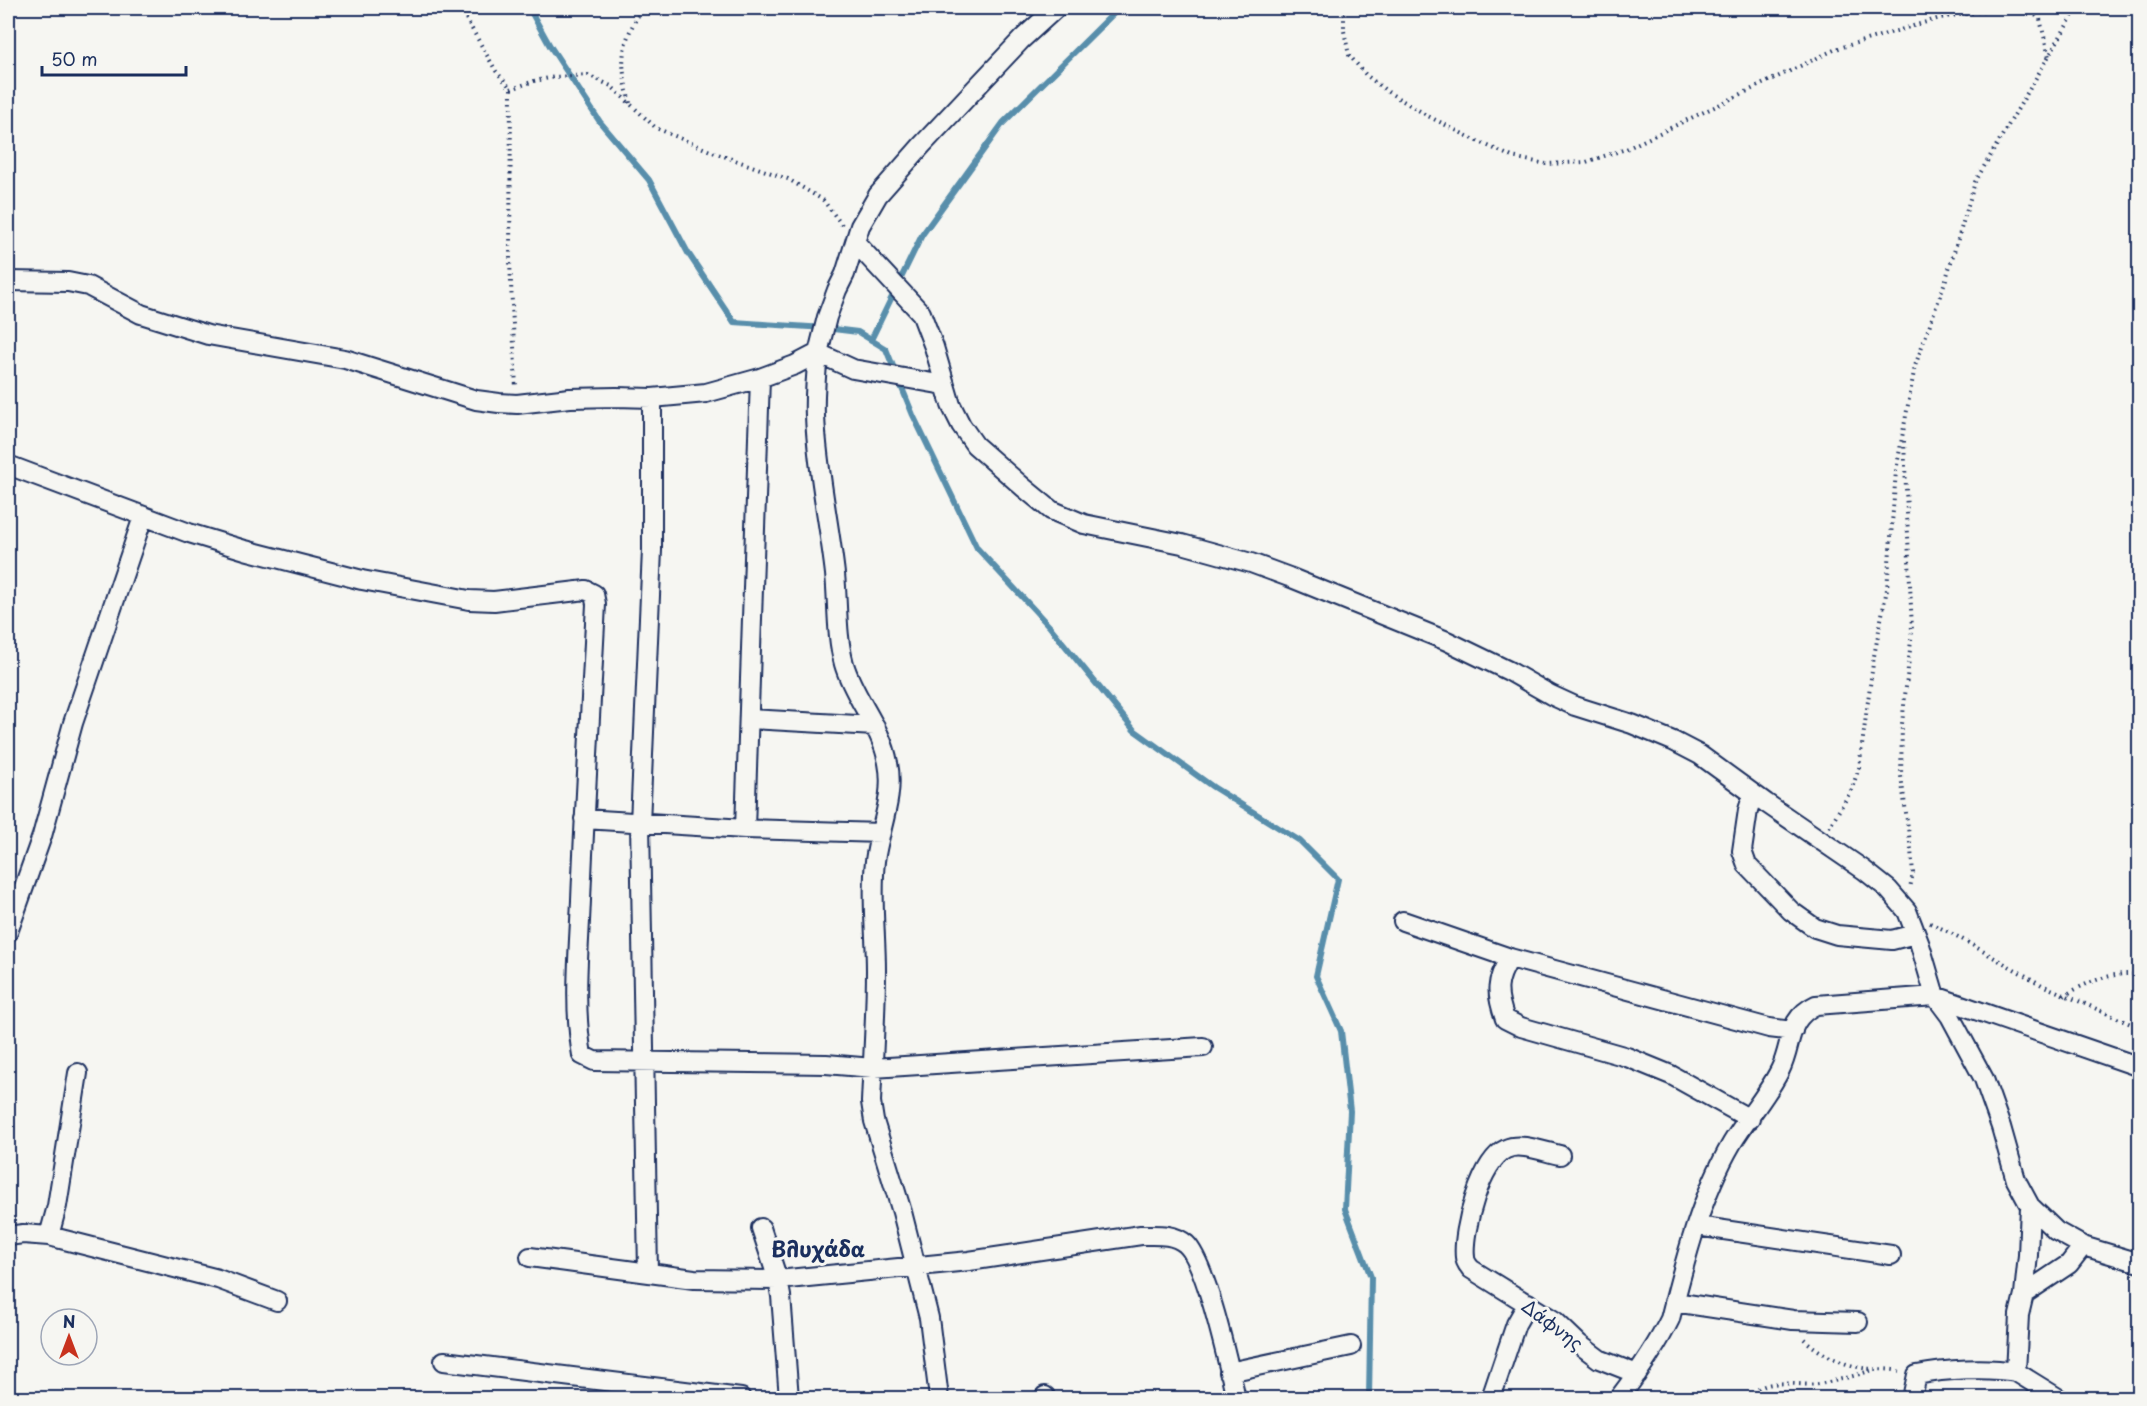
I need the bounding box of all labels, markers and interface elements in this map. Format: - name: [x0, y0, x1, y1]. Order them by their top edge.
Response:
- scale bar: [42, 39, 186, 77]
- text: 50 m: [51, 45, 98, 72]
- district label: Βλυχάδα: [771, 1232, 865, 1264]
- street label: Δάφνης: [1517, 1292, 1589, 1356]
- north arrow: [39, 1307, 99, 1367]
- text: N: [63, 1309, 75, 1333]

